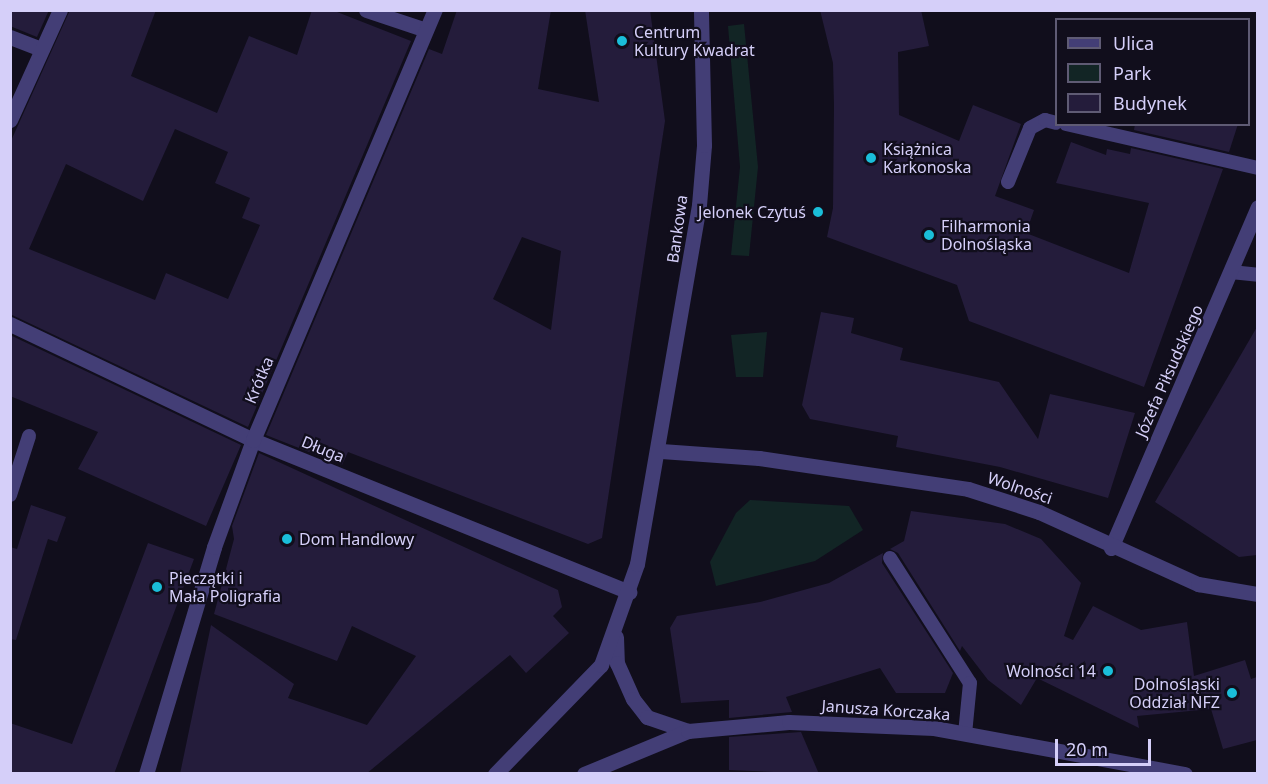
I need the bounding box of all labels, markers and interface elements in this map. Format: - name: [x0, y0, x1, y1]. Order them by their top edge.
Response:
- legend: [1055, 18, 1250, 126]
- place label: Centrum Kultury Kwadrat: [634, 22, 755, 60]
- text: Ulica: [1113, 31, 1154, 55]
- marker: Centrum Kultury Kwadrat: [615, 34, 629, 48]
- text: Park: [1113, 61, 1151, 85]
- text: Budynek: [1113, 91, 1187, 115]
- place label: Książnica Karkonoska: [883, 139, 971, 177]
- marker: Książnica Karkonoska: [864, 151, 878, 165]
- street label: Bankowa: [663, 194, 691, 264]
- place label: Jelonek Czytuś: [698, 202, 806, 222]
- marker: Jelonek Czytuś: [811, 205, 825, 219]
- place label: Filharmonia Dolnośląska: [941, 216, 1032, 254]
- marker: Filharmonia Dolnośląska: [922, 228, 936, 242]
- street label: Józefa Piłsudskiego: [1131, 302, 1207, 440]
- street label: Krótka: [241, 354, 277, 406]
- street label: Długa: [299, 432, 347, 466]
- street label: Wolności: [985, 468, 1055, 508]
- place label: Dom Handlowy: [299, 529, 414, 549]
- marker: Dom Handlowy: [280, 532, 294, 546]
- place label: Pieczątki i Mała Poligrafia: [169, 568, 281, 606]
- marker: Pieczątki i Mała Poligrafia: [150, 580, 164, 594]
- place label: Wolności 14: [1006, 661, 1096, 681]
- marker: Wolności 14: [1101, 664, 1115, 678]
- place label: Dolnośląski Oddział NFZ: [1129, 674, 1220, 712]
- marker: Dolnośląski Oddział NFZ: [1225, 686, 1239, 700]
- street label: Janusza Korczaka: [821, 696, 951, 724]
- scale bar: [1058, 727, 1154, 765]
- text: 20 m: [1066, 737, 1108, 761]

